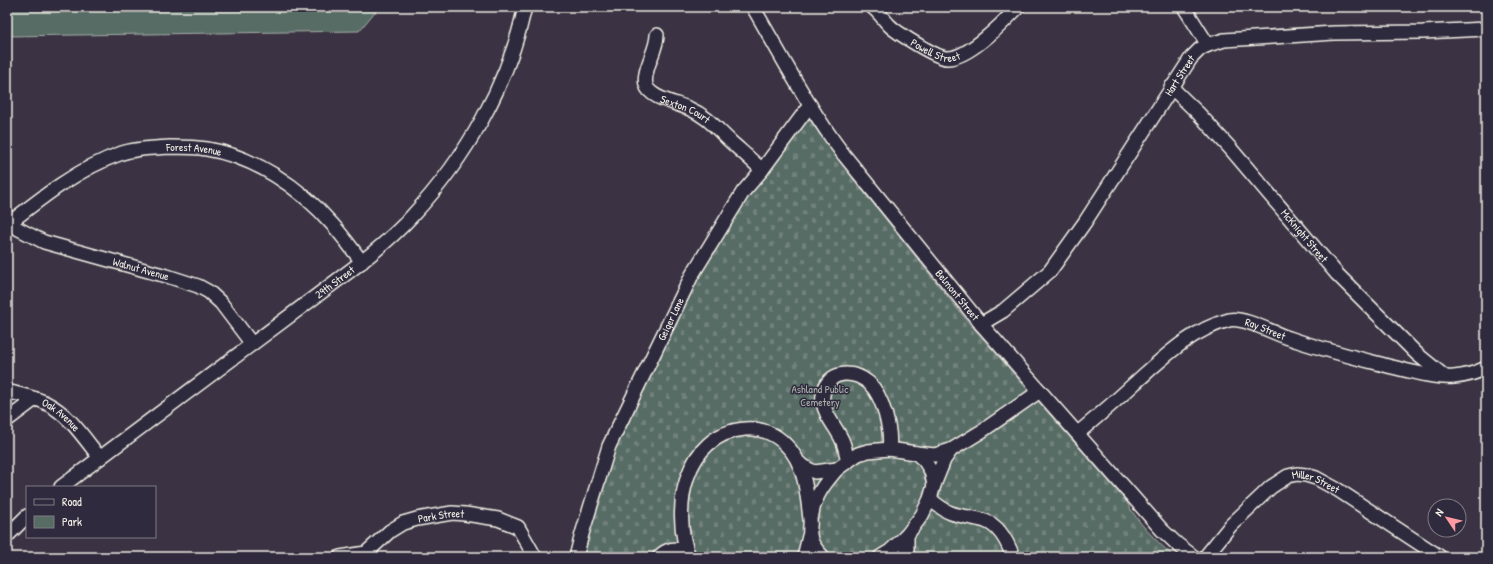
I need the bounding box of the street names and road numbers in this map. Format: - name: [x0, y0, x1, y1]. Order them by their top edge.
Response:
- street label: Powell Street: [908, 35, 962, 65]
- street label: Hart Street: [1161, 51, 1198, 98]
- street label: Sexton Court: [658, 92, 713, 126]
- street label: Forest Avenue: [165, 140, 224, 159]
- street label: McKnight Street: [1278, 206, 1331, 265]
- street label: Walnut Avenue: [111, 254, 171, 284]
- street label: 29th Street: [312, 263, 358, 301]
- street label: Belmont Street: [933, 267, 982, 324]
- street label: Geiger Lane: [654, 295, 687, 343]
- street label: Ray Street: [1243, 315, 1288, 343]
- street label: Oak Avenue: [40, 395, 84, 435]
- street label: Miller Street: [1290, 467, 1342, 497]
- street label: Park Street: [417, 506, 465, 526]

